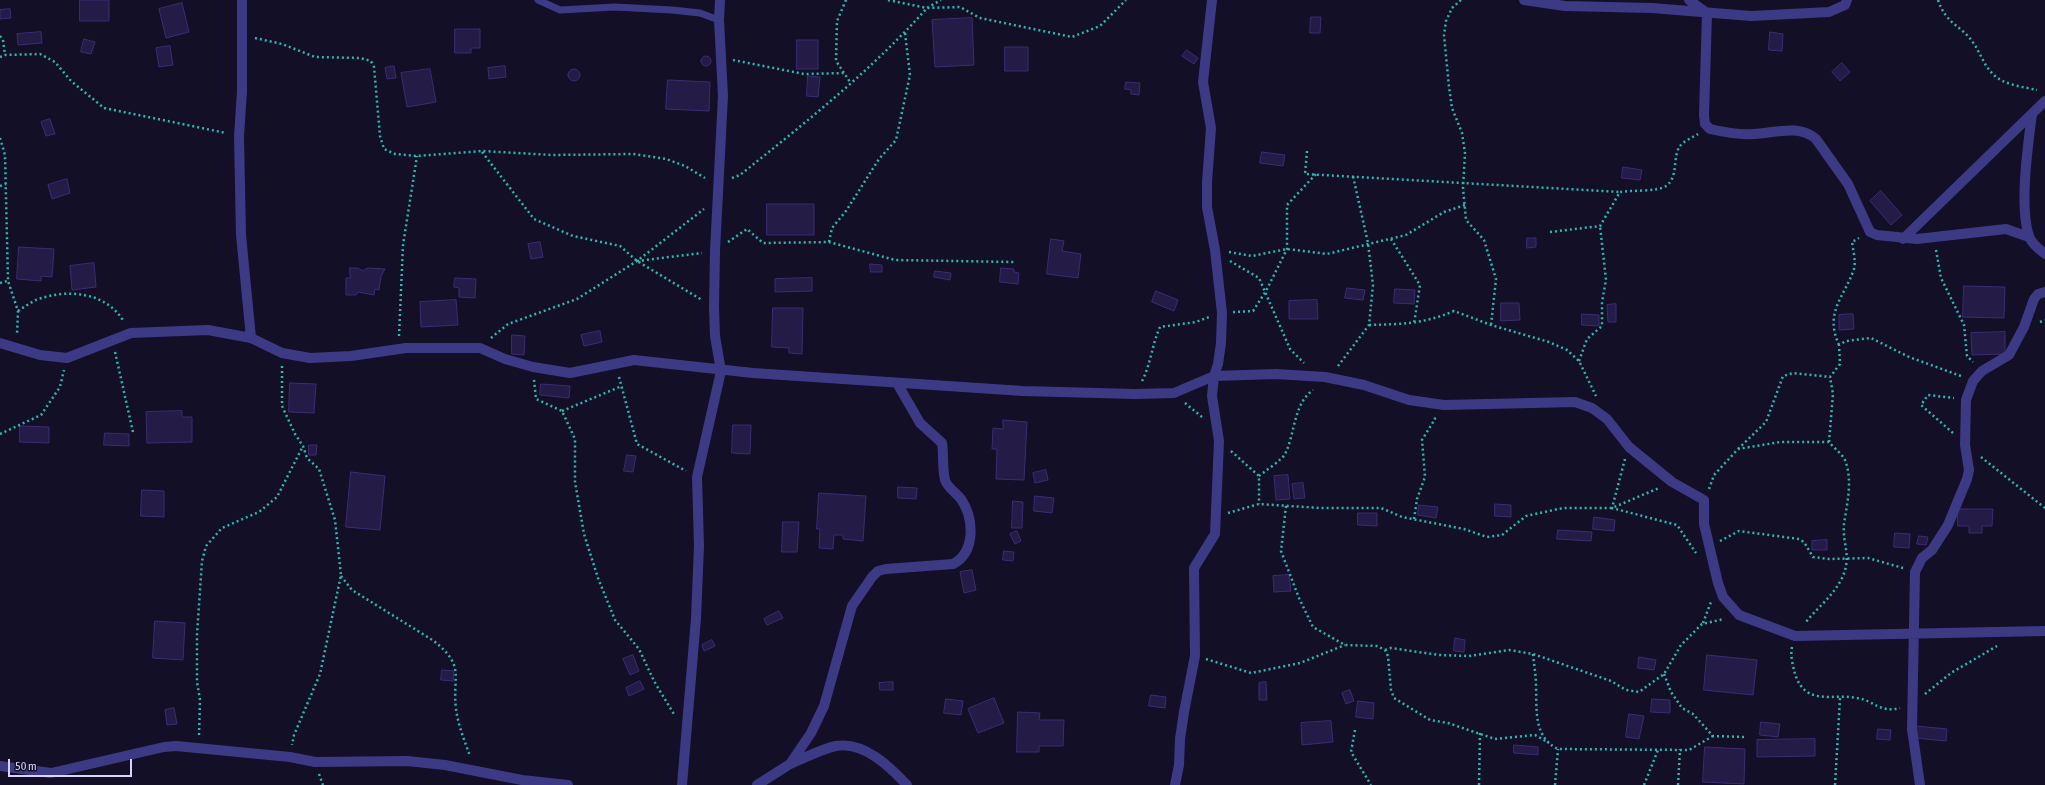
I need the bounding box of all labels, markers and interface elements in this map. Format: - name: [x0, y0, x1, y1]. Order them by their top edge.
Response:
- scale bar: [10, 751, 134, 777]
- text: 50 m: [15, 759, 37, 773]

